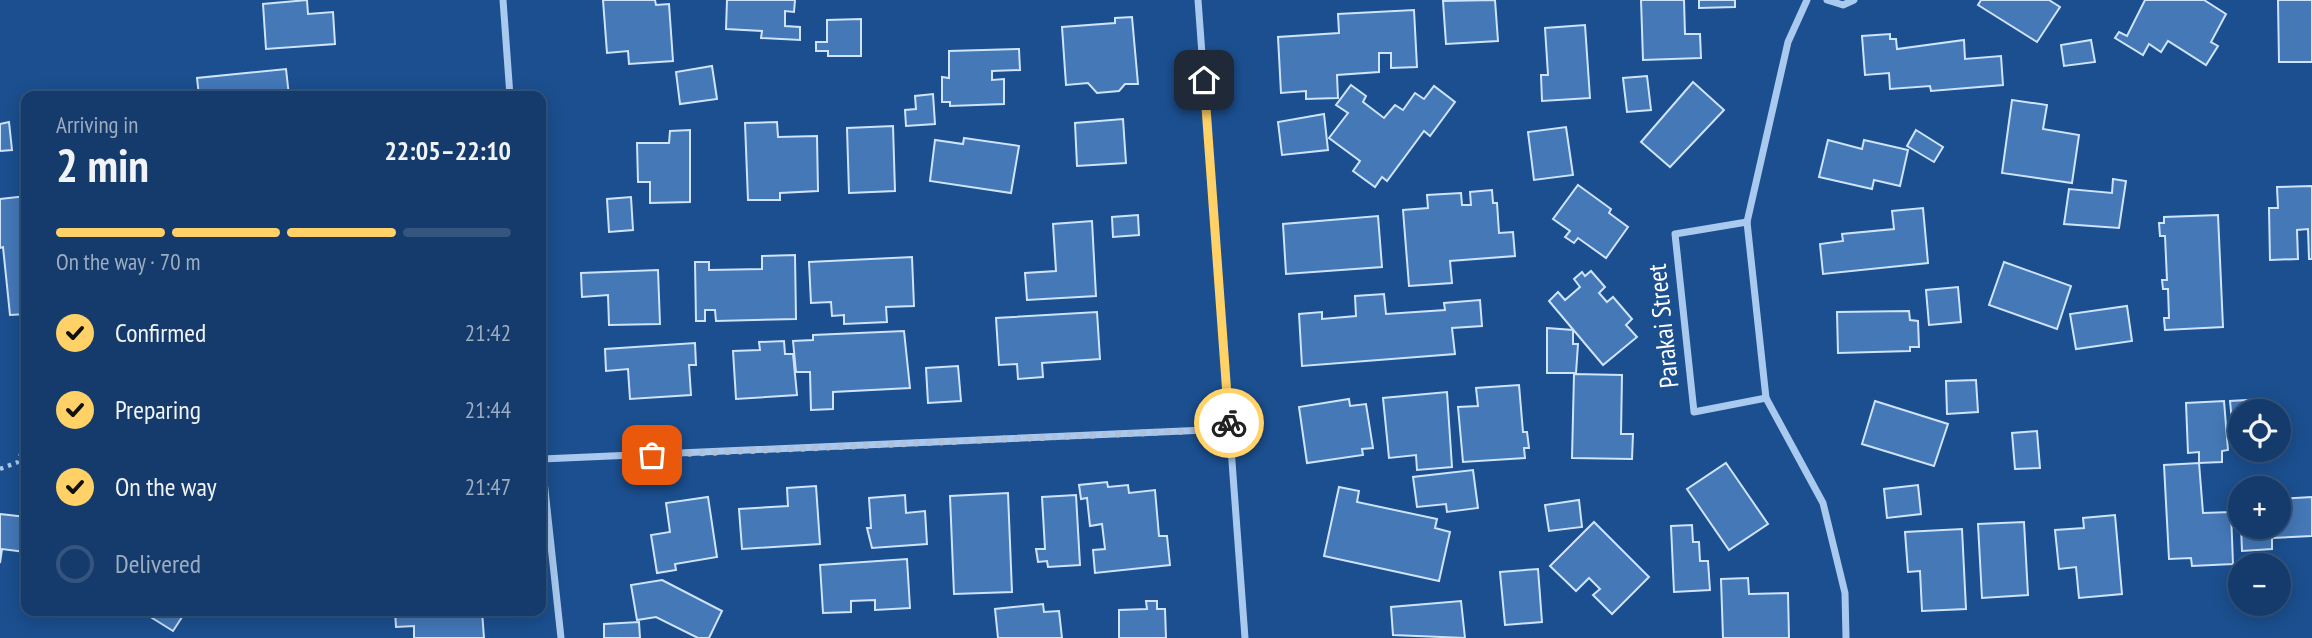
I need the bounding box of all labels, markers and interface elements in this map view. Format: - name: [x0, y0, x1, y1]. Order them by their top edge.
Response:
- pin: [1174, 50, 1234, 110]
- icon: home: [1185, 61, 1223, 99]
- text: Arriving in: [56, 110, 138, 139]
- text: 22:05–22:10: [384, 134, 511, 167]
- text: 2 min: [56, 135, 149, 195]
- text: On the way · 70 m: [56, 247, 200, 276]
- street label: Parakai Street: [1640, 262, 1685, 390]
- icon: check: [56, 314, 94, 352]
- text: Confirmed: [115, 316, 206, 349]
- text: 21:42: [465, 318, 511, 347]
- courier: [1194, 388, 1264, 458]
- icon: check: [56, 391, 94, 429]
- text: Preparing: [115, 393, 201, 426]
- text: 21:44: [465, 395, 511, 424]
- map controls: [2228, 399, 2291, 616]
- button: locate: [2228, 399, 2291, 462]
- icon: bike: [1210, 404, 1248, 442]
- pin: [622, 425, 682, 485]
- icon: bag: [633, 436, 671, 474]
- icon: check: [56, 468, 94, 506]
- text: On the way: [115, 470, 217, 503]
- text: 21:47: [465, 472, 511, 501]
- button: +: [2228, 476, 2291, 539]
- text: Delivered: [115, 547, 201, 580]
- button: −: [2228, 553, 2291, 616]

